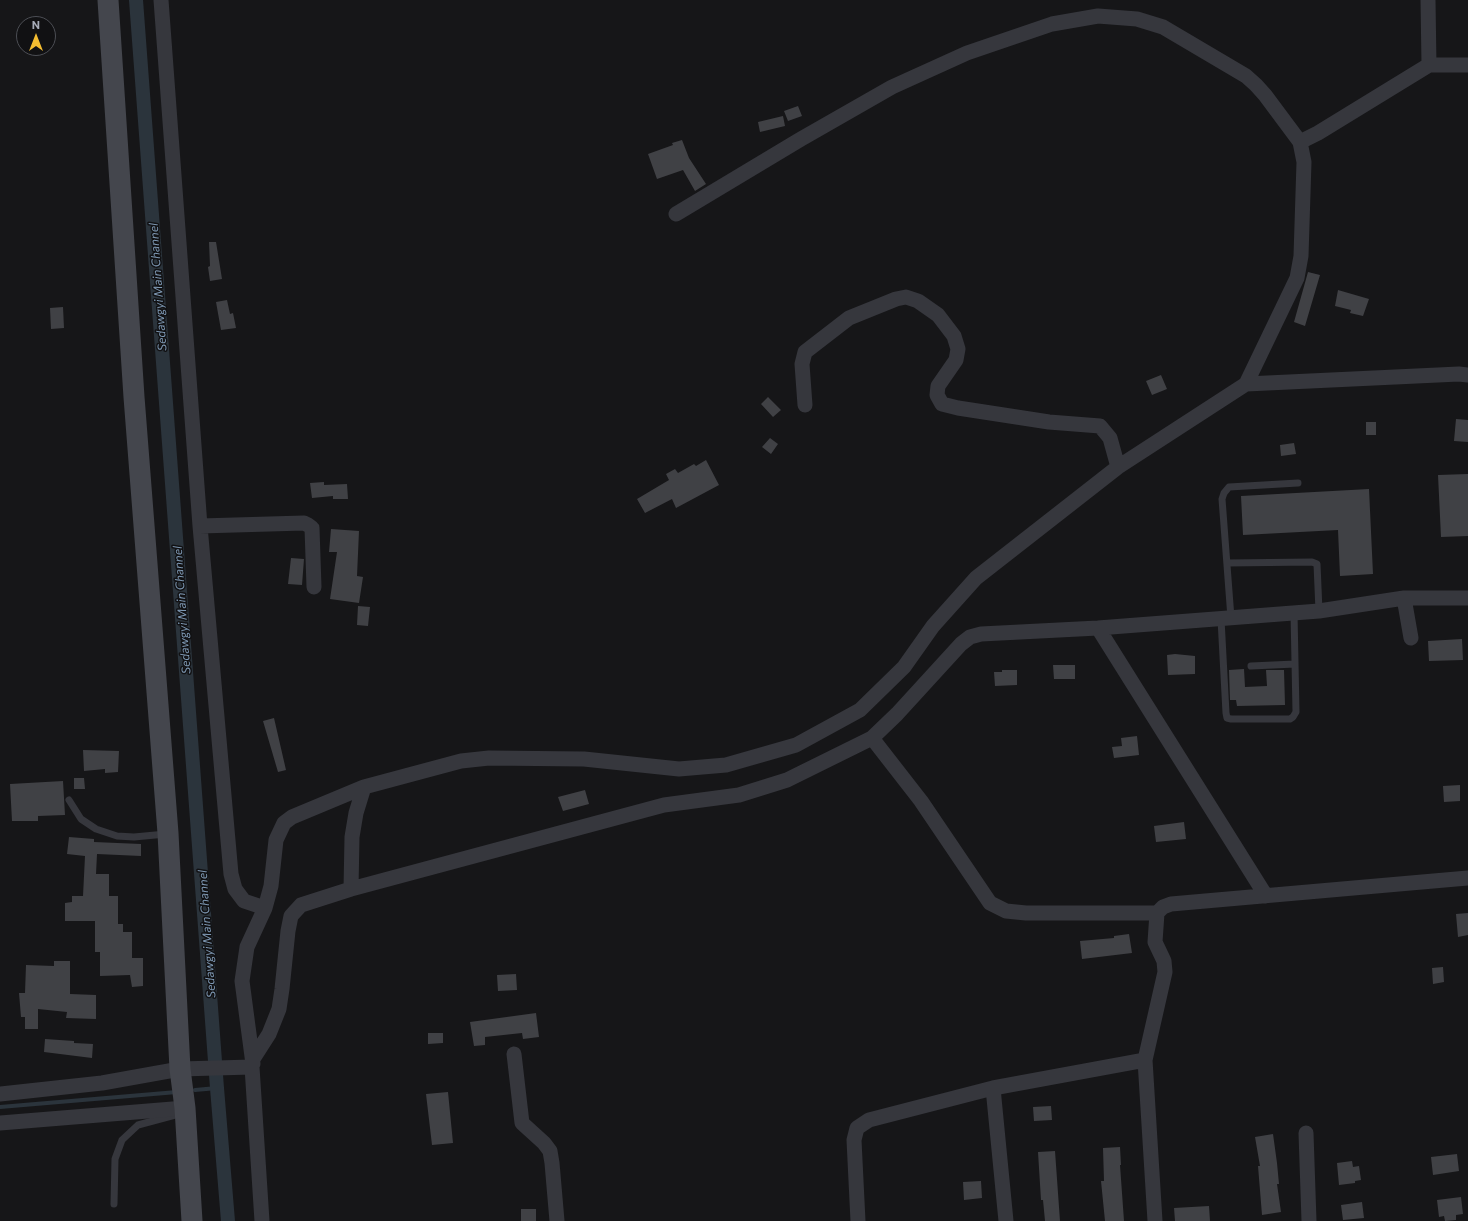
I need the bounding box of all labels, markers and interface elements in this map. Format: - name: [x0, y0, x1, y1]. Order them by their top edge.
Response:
- north arrow: [16, 16, 56, 56]
- text: N: [32, 18, 40, 31]
- water label: Sedawgyi Main Channel: [146, 222, 170, 352]
- water label: Sedawgyi Main Channel: [170, 545, 194, 675]
- water label: Sedawgyi Main Channel: [195, 869, 219, 999]

